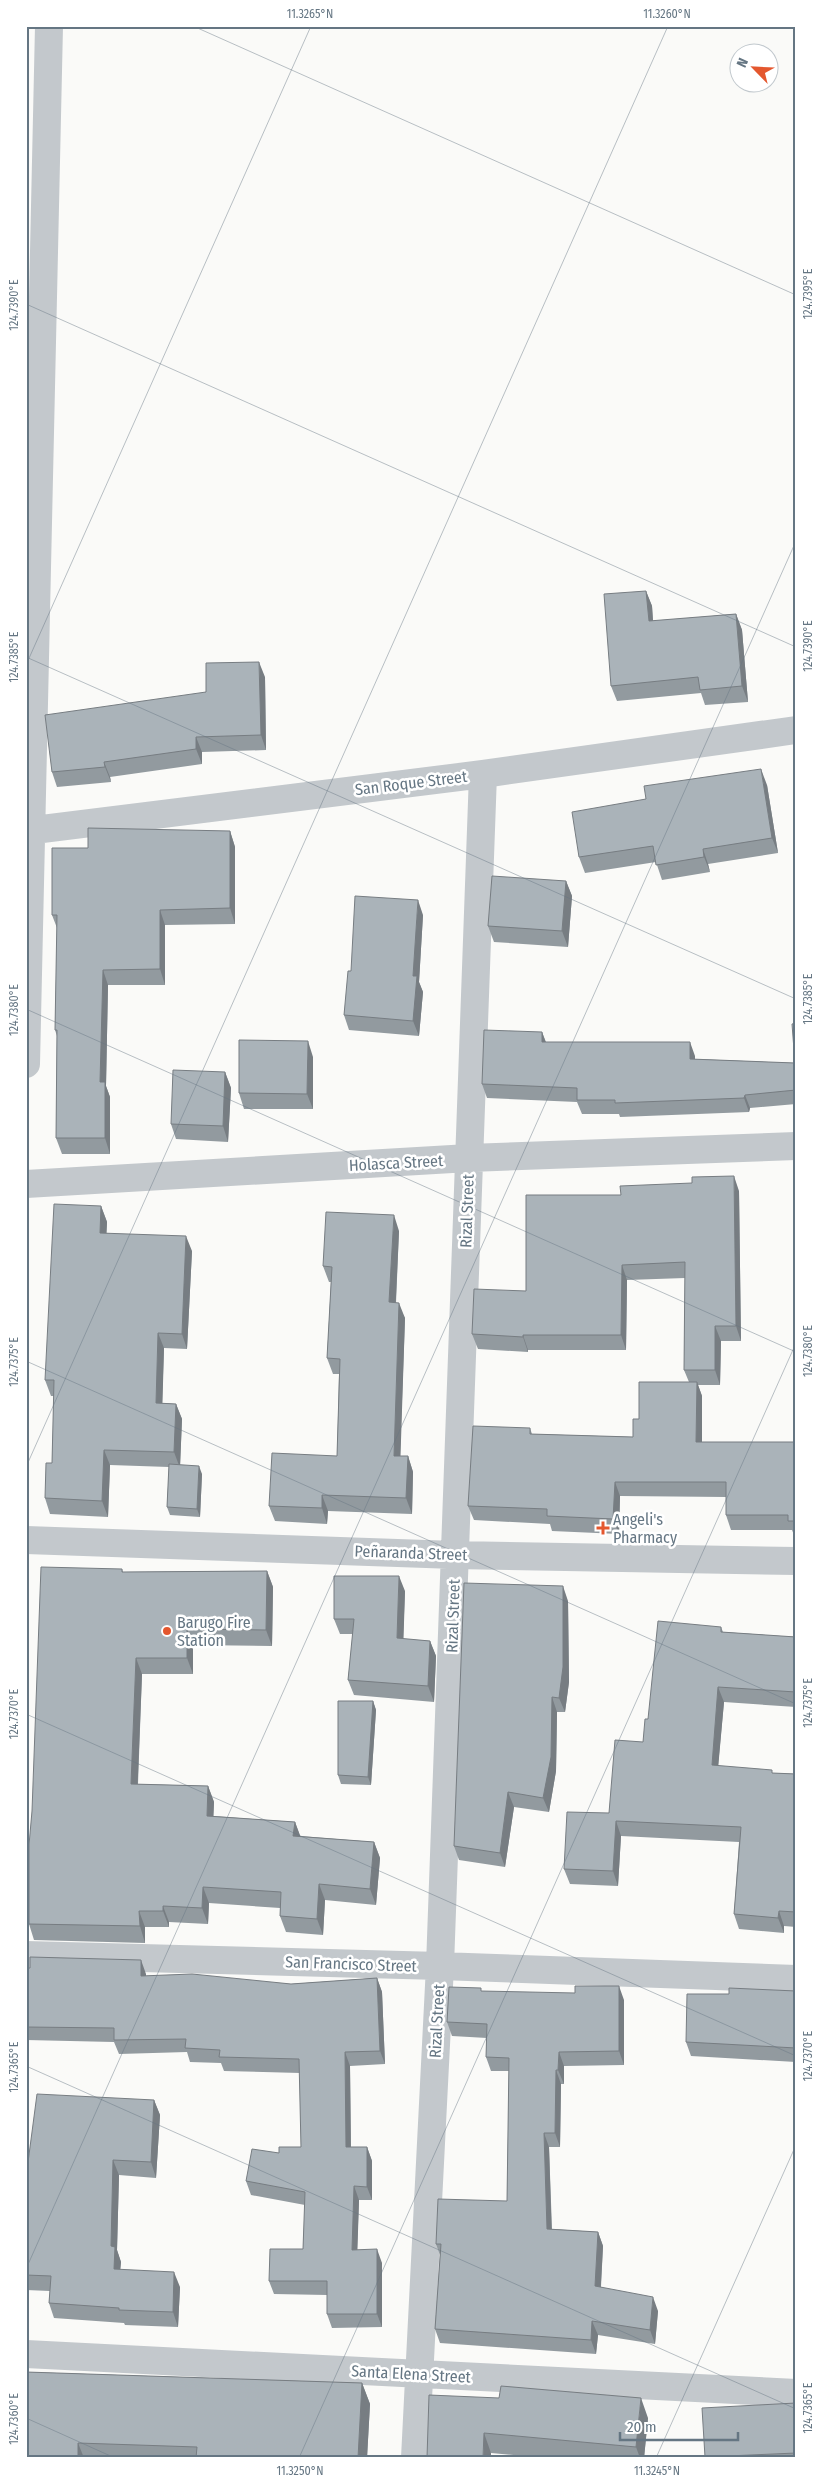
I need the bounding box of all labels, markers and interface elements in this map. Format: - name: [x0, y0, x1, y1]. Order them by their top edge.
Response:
- text: 11.3265°N: [287, 7, 333, 21]
- text: 11.3260°N: [643, 7, 691, 21]
- north arrow: [730, 42, 780, 92]
- text: N: [733, 56, 752, 70]
- text: 124.7395°E: [801, 268, 815, 319]
- text: 124.7390°E: [7, 279, 21, 331]
- text: 124.7390°E: [801, 620, 815, 672]
- text: 124.7385°E: [7, 631, 21, 682]
- street label: San Roque Street: [354, 767, 469, 799]
- text: 124.7385°E: [801, 973, 815, 1024]
- text: 124.7380°E: [7, 984, 21, 1036]
- street label: Holasca Street: [348, 1151, 444, 1175]
- street label: Rizal Street: [456, 1173, 478, 1248]
- text: 124.7380°E: [801, 1325, 815, 1377]
- text: 124.7375°E: [7, 1337, 21, 1387]
- place label: Angeli's Pharmacy: [613, 1510, 678, 1547]
- marker: Angeli's Pharmacy: [597, 1522, 609, 1534]
- street label: Peñaranda Street: [354, 1542, 469, 1564]
- street label: Rizal Street: [442, 1578, 464, 1653]
- place label: Barugo Fire Station: [177, 1613, 251, 1650]
- marker: Barugo Fire Station: [161, 1625, 173, 1637]
- text: 124.7375°E: [801, 1678, 815, 1728]
- text: 124.7370°E: [7, 1688, 21, 1739]
- street label: San Francisco Street: [285, 1952, 418, 1976]
- street label: Rizal Street: [426, 1983, 448, 2058]
- text: 124.7370°E: [801, 2030, 815, 2081]
- text: 124.7365°E: [7, 2041, 21, 2092]
- street label: Santa Elena Street: [351, 2361, 472, 2387]
- text: 124.7365°E: [801, 2382, 815, 2433]
- text: 124.7360°E: [7, 2393, 21, 2445]
- scale bar: [620, 2409, 737, 2441]
- text: 20 m: [627, 2418, 657, 2436]
- text: 11.3250°N: [276, 2464, 324, 2478]
- text: 11.3245°N: [634, 2464, 680, 2478]

